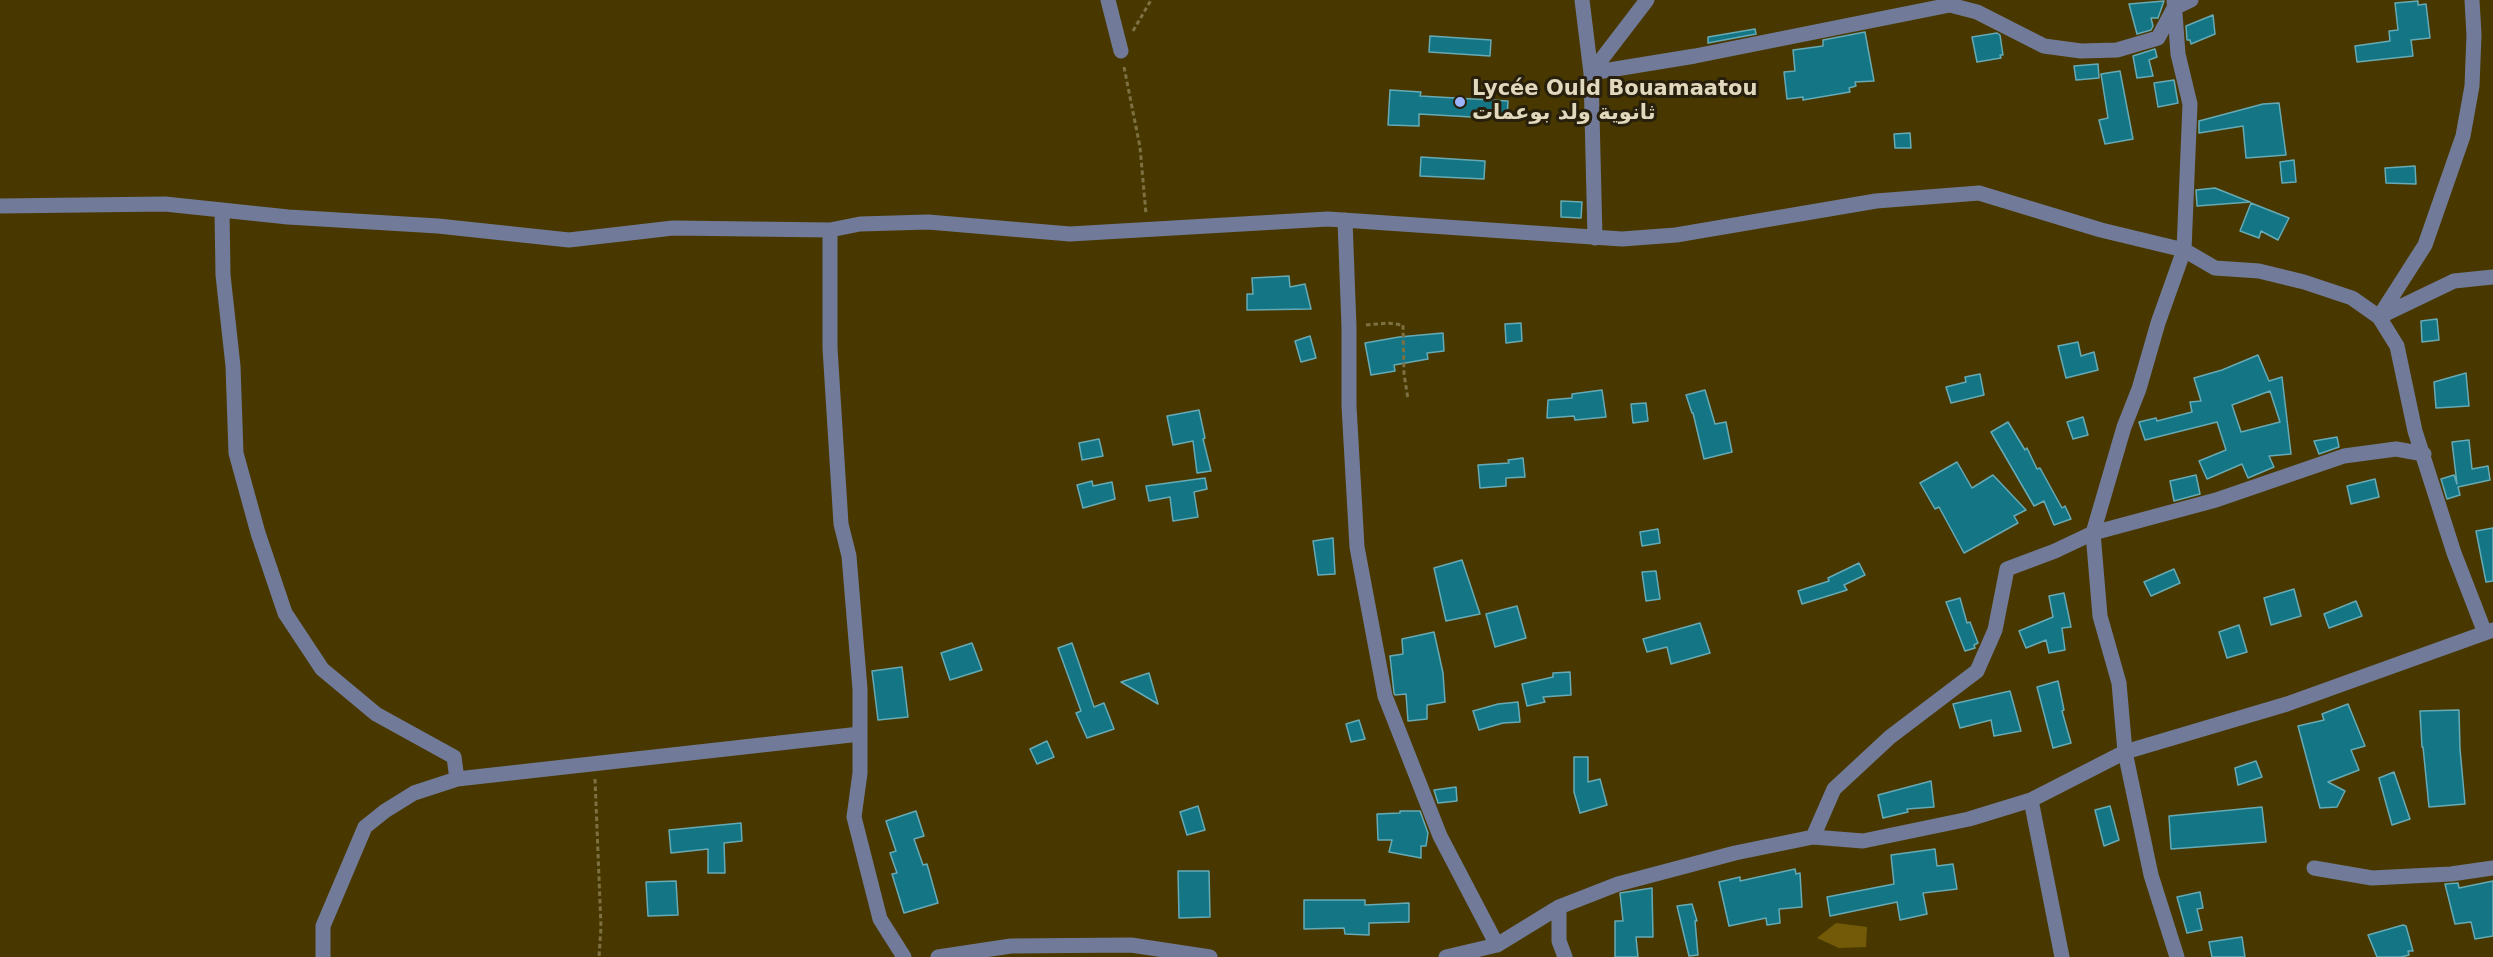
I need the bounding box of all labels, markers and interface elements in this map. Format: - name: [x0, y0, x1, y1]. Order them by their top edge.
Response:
- place label: Lycée Ould Bouamaatou ثانوية ولد بوعمات: [1472, 77, 1757, 127]
- marker: Lycée Ould Bouamaatou ثانوية ولد بوعمات: [1453, 95, 1467, 109]

